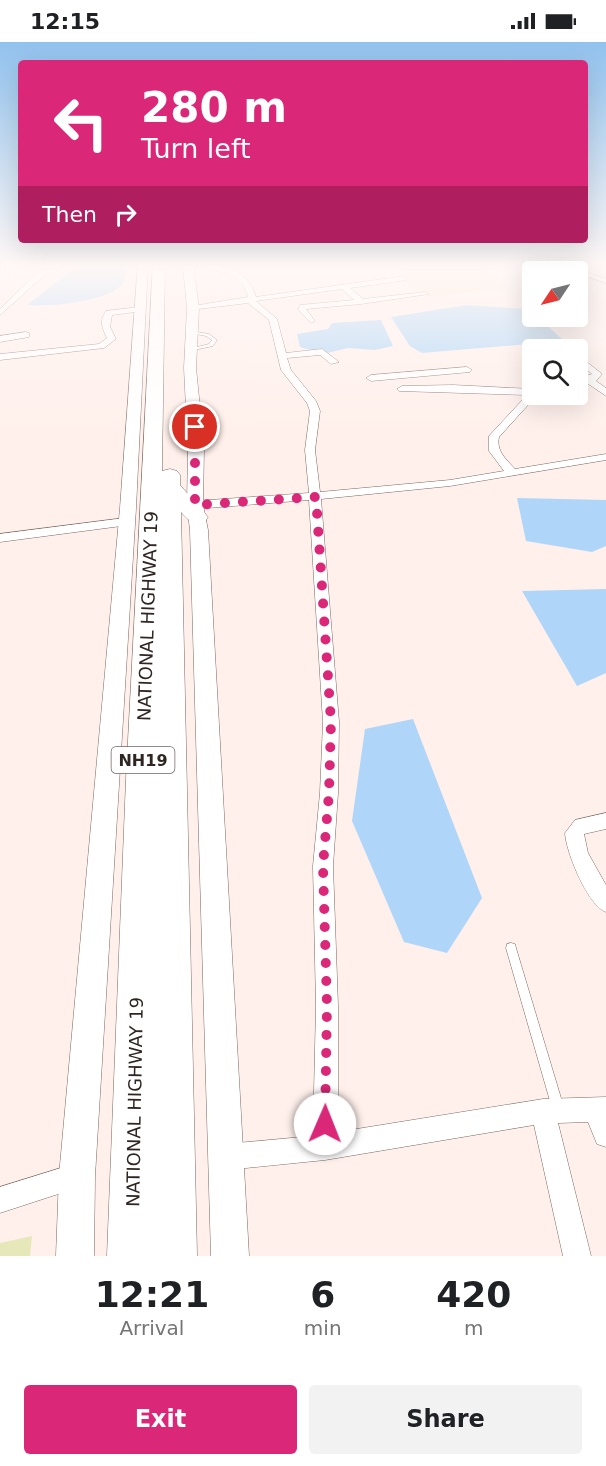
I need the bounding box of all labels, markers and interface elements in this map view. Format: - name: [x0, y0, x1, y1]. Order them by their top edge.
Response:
- text: 12:15: [30, 9, 100, 34]
- text: 280 m: [141, 83, 287, 132]
- icon: left: [42, 84, 120, 162]
- text: Turn left: [141, 133, 251, 164]
- icon: right: [109, 198, 142, 231]
- text: Then: [42, 202, 97, 227]
- north arrow: [522, 261, 588, 327]
- map controls: [522, 261, 588, 405]
- button: search: [522, 339, 588, 405]
- pin: [169, 401, 220, 452]
- icon: arrive: [178, 410, 211, 443]
- street label: NATIONAL HIGHWAY 19: [133, 511, 162, 721]
- road number: NH19: [112, 747, 174, 773]
- street label: NATIONAL HIGHWAY 19: [122, 997, 147, 1207]
- position arrow: [293, 1092, 357, 1156]
- text: 12:21: [95, 1274, 209, 1315]
- text: 6: [310, 1274, 335, 1315]
- text: 420: [436, 1274, 511, 1315]
- text: Arrival: [119, 1316, 184, 1340]
- text: min: [304, 1316, 342, 1340]
- text: m: [464, 1316, 484, 1340]
- button: Exit: [24, 1385, 297, 1454]
- button: Share: [309, 1385, 582, 1454]

